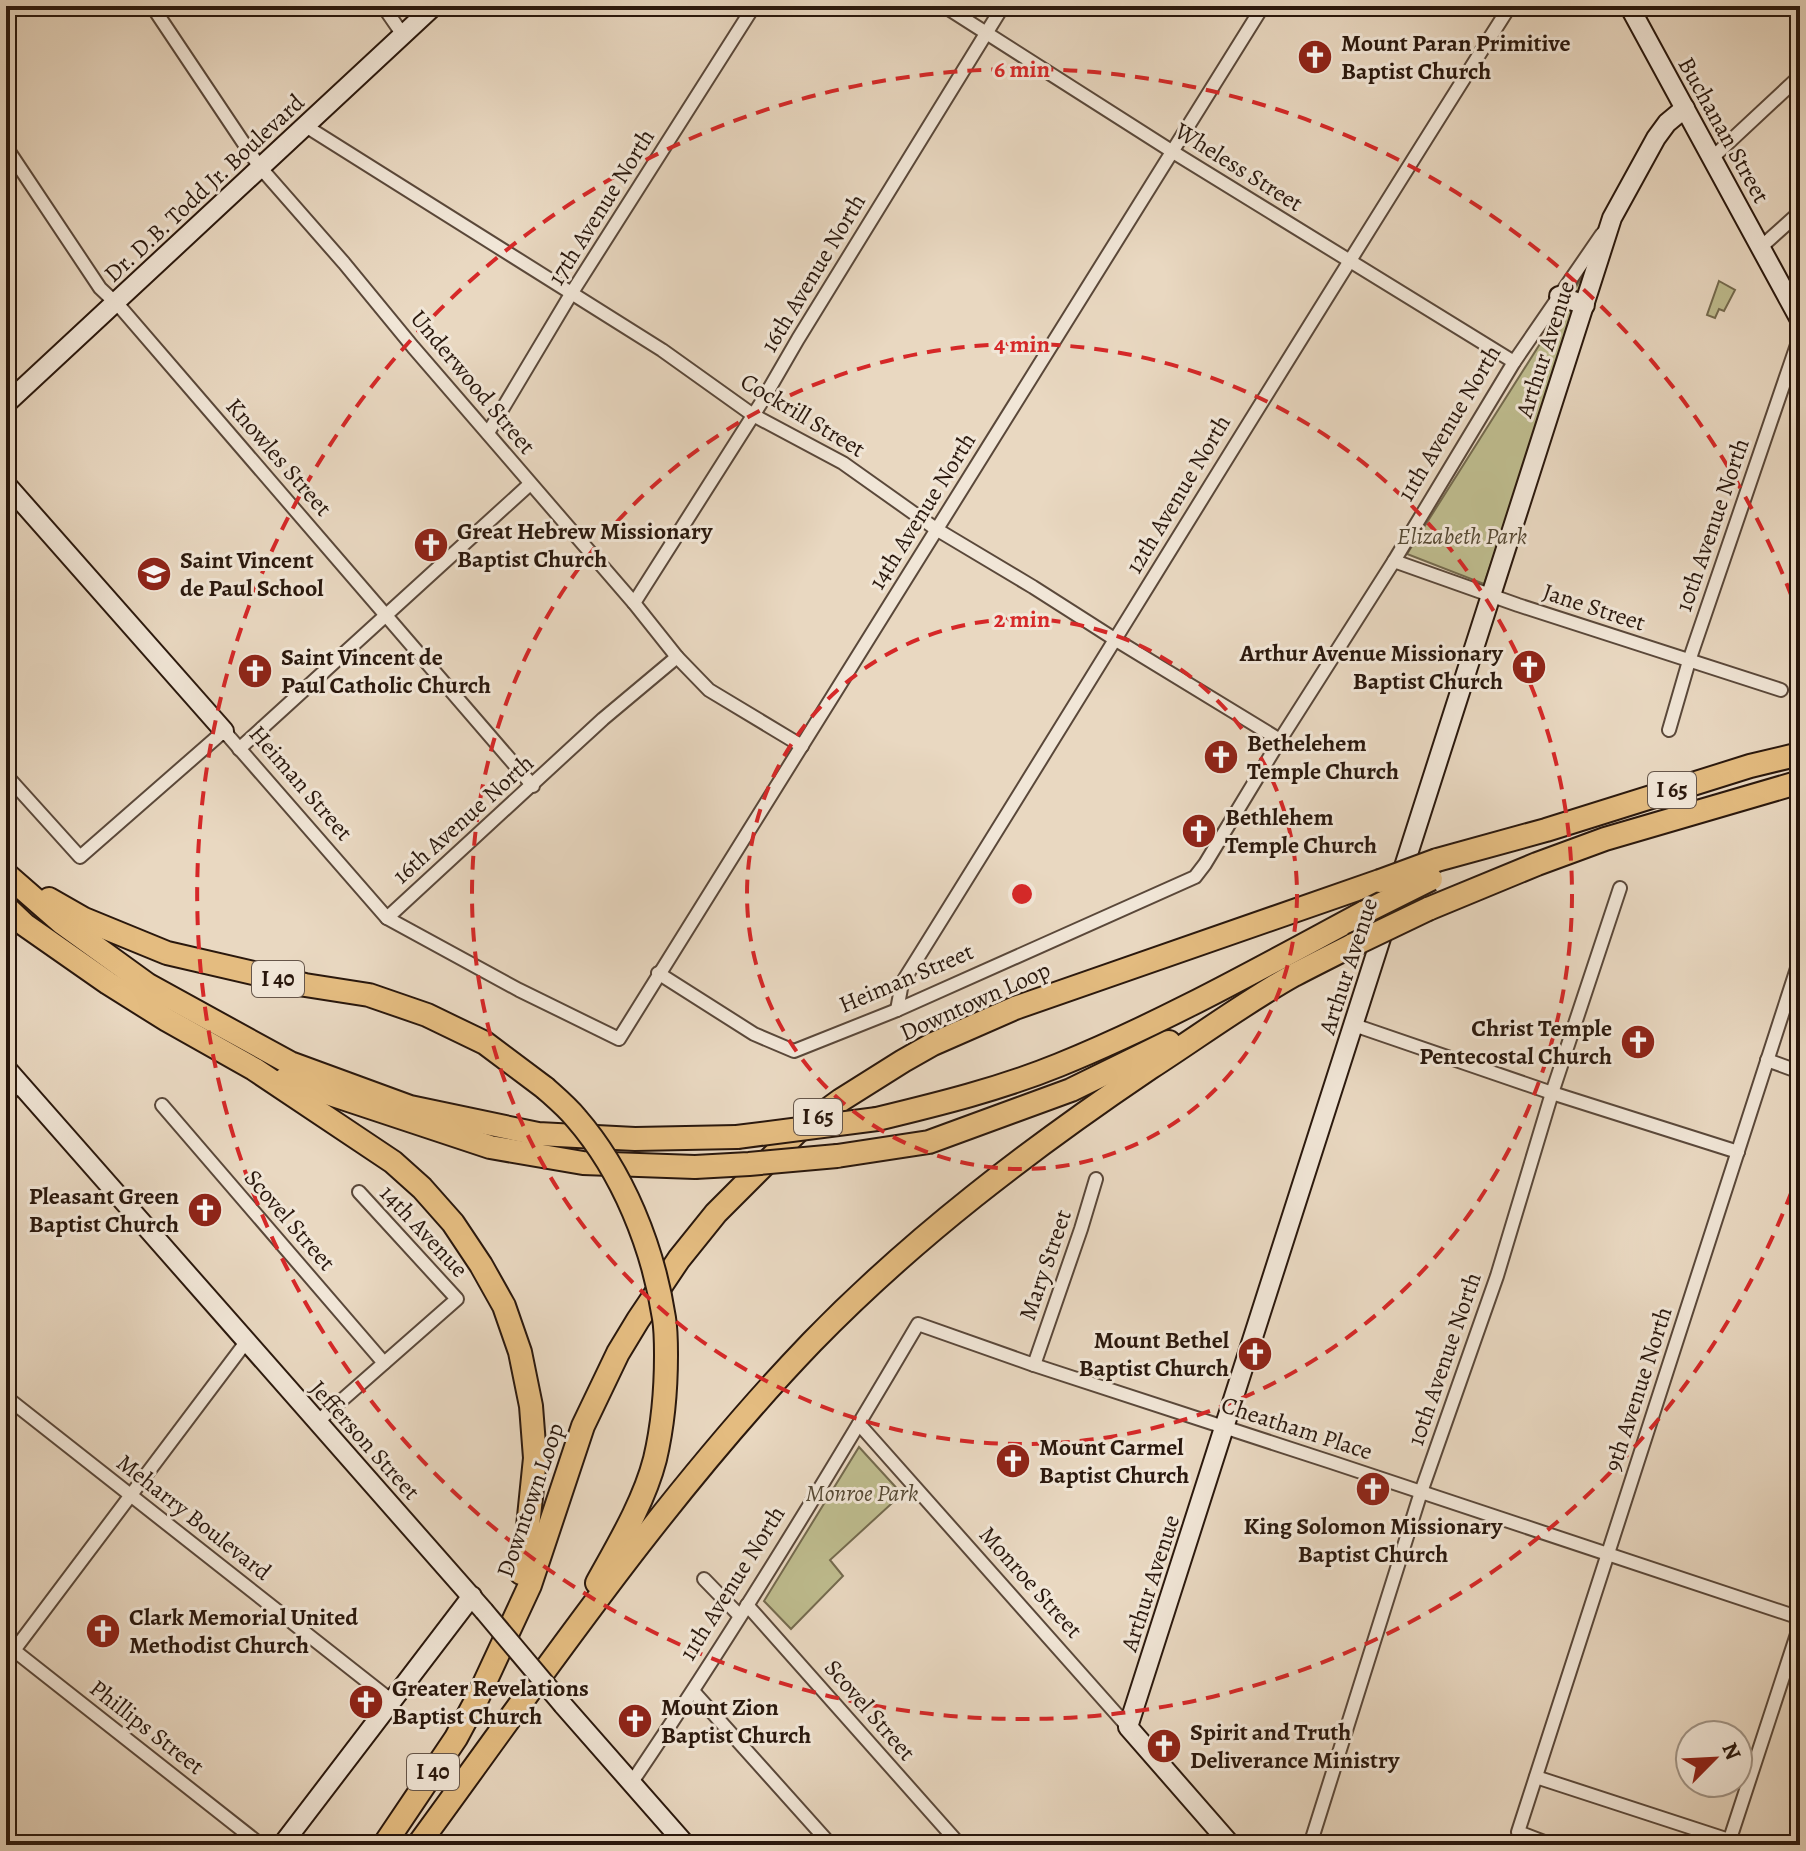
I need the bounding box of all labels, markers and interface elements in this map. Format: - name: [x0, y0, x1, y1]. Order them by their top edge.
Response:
- place label: Mount Paran Primitive Baptist Church: [1341, 27, 1570, 87]
- church icon: Mount Paran Primitive Baptist Church: [1296, 38, 1334, 76]
- street label: Buchanan Street: [1671, 51, 1777, 209]
- text: 6 min: [994, 53, 1051, 85]
- street label: Dr. D.B. Todd Jr. Boulevard: [97, 87, 311, 289]
- street label: Wheless Street: [1168, 114, 1309, 219]
- street label: 17th Avenue North: [540, 123, 662, 291]
- street label: 16th Avenue North: [753, 188, 873, 358]
- street label: Arthur Avenue: [1508, 277, 1582, 422]
- street label: Underwood Street: [403, 303, 543, 461]
- text: 4 min: [994, 328, 1051, 360]
- street label: 11th Avenue North: [1390, 339, 1508, 507]
- street label: Cockrill Street: [735, 365, 871, 465]
- street label: Knowles Street: [219, 391, 339, 523]
- street label: 12th Avenue North: [1118, 408, 1238, 579]
- street label: 14th Avenue North: [861, 426, 983, 596]
- street label: 10th Avenue North: [1667, 434, 1757, 616]
- place label: Great Hebrew Missionary Baptist Church: [457, 515, 713, 575]
- park label: Elizabeth Park: [1397, 520, 1527, 552]
- church icon: Great Hebrew Missionary Baptist Church: [412, 526, 450, 564]
- place label: Saint Vincent de Paul School: [180, 544, 324, 604]
- school or university icon: Saint Vincent de Paul School: [135, 555, 173, 593]
- street label: Jane Street: [1539, 575, 1649, 639]
- text: 2 min: [994, 603, 1051, 635]
- place label: Arthur Avenue Missionary Baptist Church: [1239, 637, 1504, 697]
- place label: Saint Vincent de Paul Catholic Church: [281, 641, 491, 701]
- church icon: Arthur Avenue Missionary Baptist Church: [1510, 648, 1548, 686]
- church icon: Saint Vincent de Paul Catholic Church: [236, 652, 274, 690]
- street label: Heiman Street: [242, 718, 360, 848]
- place label: Bethelehem Temple Church: [1247, 727, 1399, 787]
- church icon: Bethelehem Temple Church: [1202, 738, 1240, 776]
- street label: 16th Avenue North: [386, 747, 541, 891]
- road number: I 65: [1648, 772, 1696, 808]
- place label: Bethlehem Temple Church: [1225, 801, 1377, 861]
- church icon: Bethlehem Temple Church: [1180, 812, 1218, 850]
- centre of rings: [1008, 880, 1036, 908]
- street label: Arthur Avenue: [1311, 894, 1385, 1039]
- street label: Heiman Street: [834, 935, 978, 1021]
- street label: Downtown Loop: [895, 954, 1055, 1048]
- road number: I 40: [252, 961, 304, 997]
- place label: Christ Temple Pentecostal Church: [1419, 1012, 1612, 1072]
- church icon: Christ Temple Pentecostal Church: [1619, 1023, 1657, 1061]
- road number: I 65: [794, 1099, 842, 1135]
- street label: Scovel Street: [237, 1163, 343, 1277]
- street label: 14th Avenue: [373, 1178, 475, 1284]
- place label: Pleasant Green Baptist Church: [29, 1180, 180, 1240]
- church icon: Pleasant Green Baptist Church: [186, 1191, 224, 1229]
- street label: Mary Street: [1011, 1205, 1079, 1325]
- street label: 10th Avenue North: [1399, 1268, 1489, 1450]
- street label: 9th Avenue North: [1596, 1302, 1680, 1475]
- place label: Mount Bethel Baptist Church: [1079, 1324, 1230, 1384]
- church icon: Mount Bethel Baptist Church: [1236, 1335, 1274, 1373]
- street label: Jefferson Street: [303, 1373, 427, 1507]
- street label: Cheatham Place: [1217, 1388, 1377, 1468]
- street label: Downtown Loop: [489, 1418, 571, 1582]
- place label: Mount Carmel Baptist Church: [1039, 1431, 1189, 1491]
- church icon: Mount Carmel Baptist Church: [994, 1442, 1032, 1480]
- street label: Meharry Boulevard: [110, 1447, 278, 1587]
- church icon: King Solomon Missionary Baptist Church: [1354, 1470, 1392, 1508]
- park label: Monroe Park: [806, 1477, 919, 1509]
- street label: 11th Avenue North: [672, 1499, 793, 1666]
- place label: King Solomon Missionary Baptist Church: [1244, 1510, 1503, 1570]
- street label: Arthur Avenue: [1113, 1511, 1187, 1656]
- street label: Monroe Street: [972, 1519, 1090, 1645]
- place label: Clark Memorial United Methodist Church: [129, 1601, 358, 1661]
- church icon: Clark Memorial United Methodist Church: [84, 1612, 122, 1650]
- street label: Scovel Street: [817, 1653, 923, 1767]
- street label: Phillips Street: [83, 1672, 211, 1782]
- place label: Greater Revelations Baptist Church: [392, 1672, 589, 1732]
- church icon: Greater Revelations Baptist Church: [347, 1683, 385, 1721]
- place label: Mount Zion Baptist Church: [661, 1691, 811, 1751]
- church icon: Mount Zion Baptist Church: [616, 1702, 654, 1740]
- place label: Spirit and Truth Deliverance Ministry: [1190, 1716, 1400, 1776]
- north arrow: [1674, 1719, 1754, 1799]
- church icon: Spirit and Truth Deliverance Ministry: [1145, 1727, 1183, 1765]
- text: N: [1714, 1738, 1748, 1765]
- road number: I 40: [407, 1754, 459, 1790]

